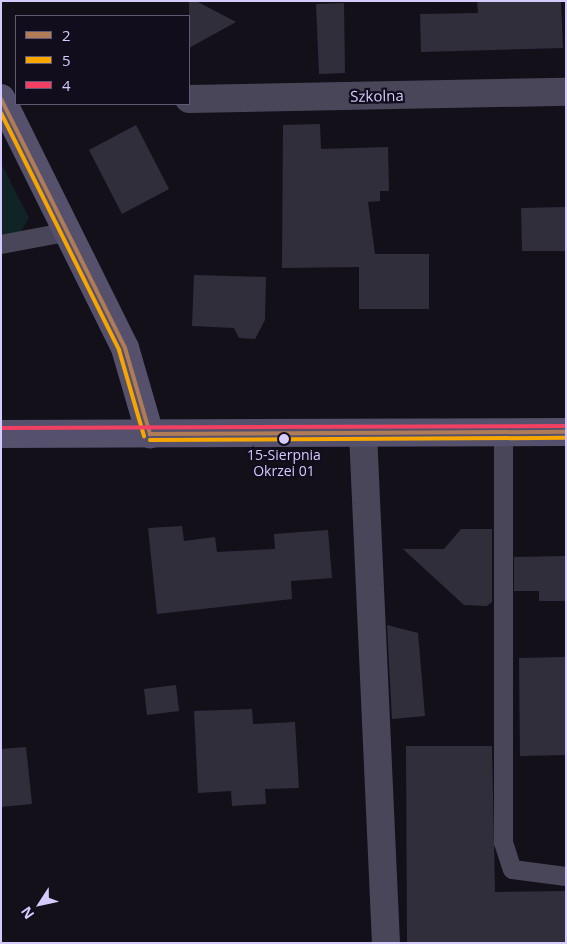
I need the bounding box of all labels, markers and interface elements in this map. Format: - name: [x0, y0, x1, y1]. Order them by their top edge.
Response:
- legend: [15, 15, 190, 105]
- text: 2: [62, 25, 71, 45]
- text: 5: [62, 50, 71, 70]
- text: 4: [62, 75, 71, 95]
- street label: Szkolna: [350, 87, 404, 105]
- marker: 15-Sierpnia Okrzei 01: [279, 434, 289, 444]
- place label: 15-Sierpnia Okrzei 01: [247, 447, 321, 480]
- north arrow: [15, 879, 65, 929]
- text: N: [16, 903, 38, 923]

